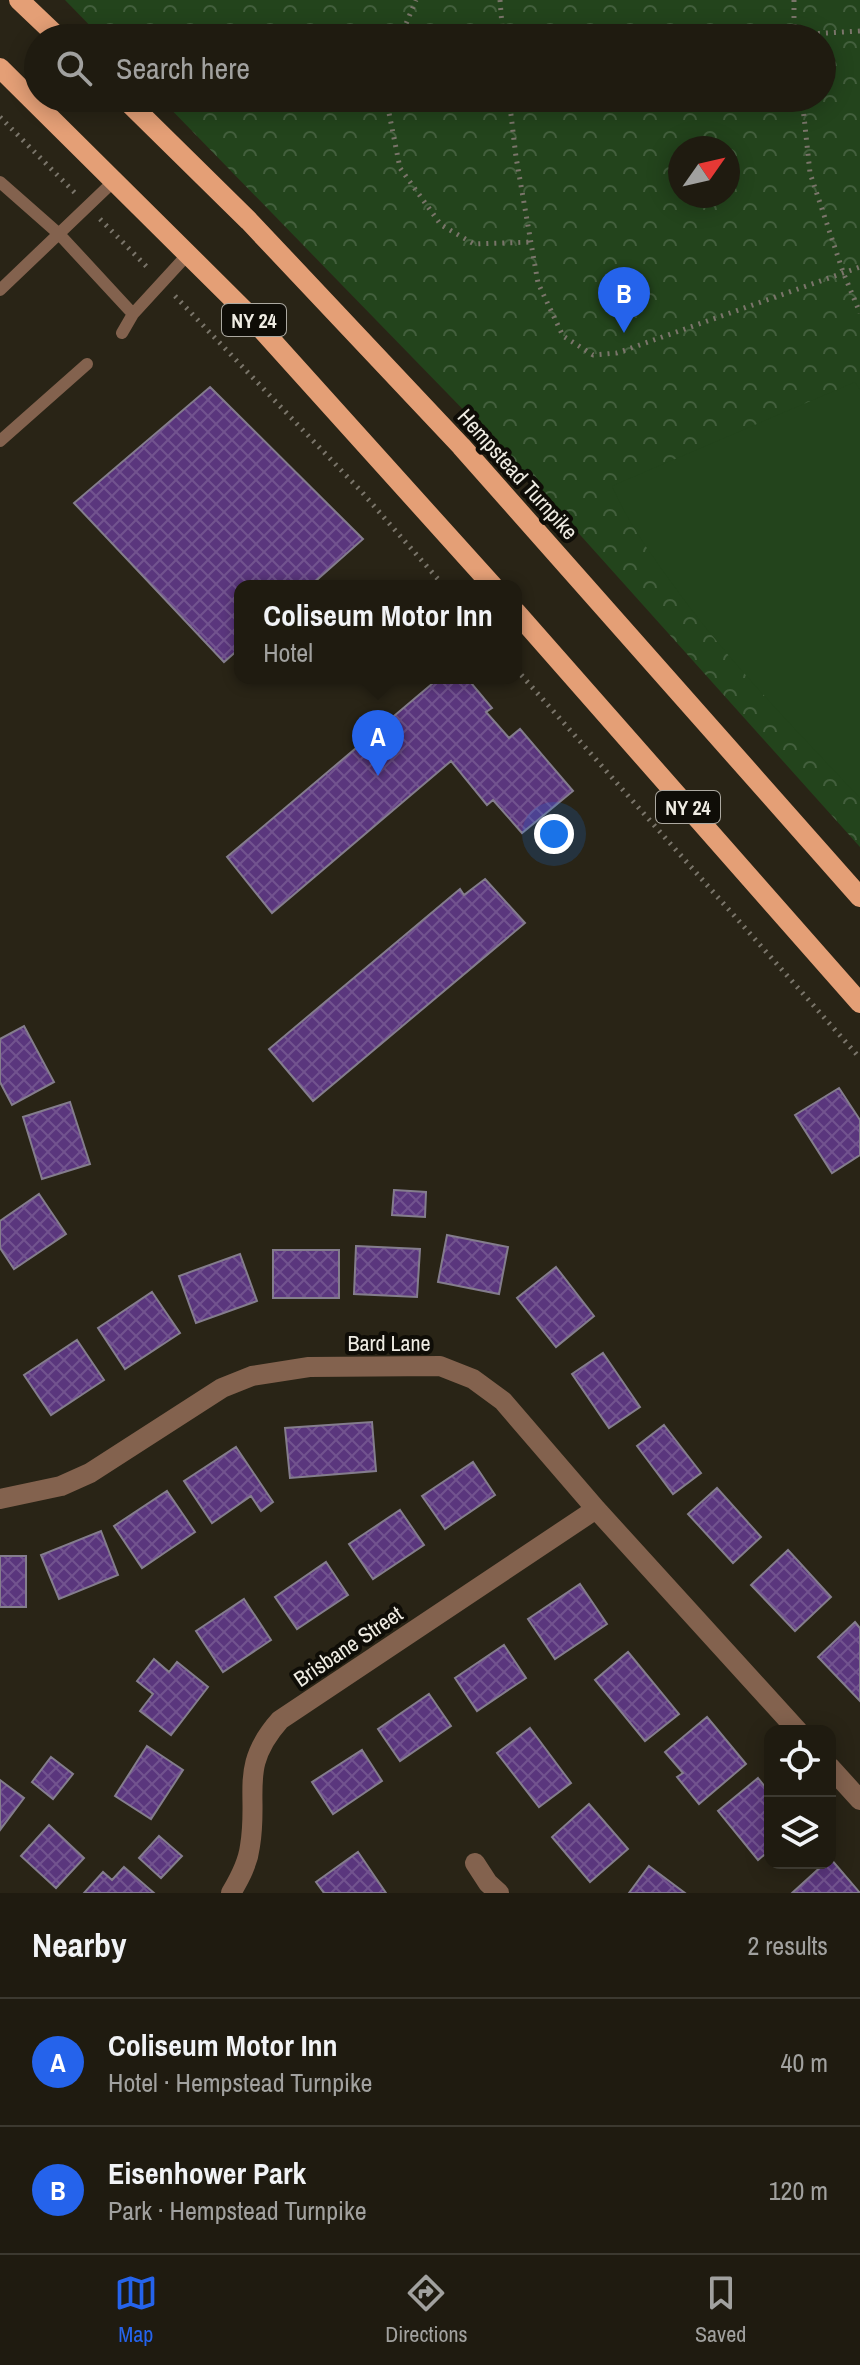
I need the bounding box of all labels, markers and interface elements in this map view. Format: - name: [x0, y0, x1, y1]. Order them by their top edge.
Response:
- search box: [24, 24, 836, 112]
- icon: search: [52, 46, 96, 90]
- text: Search here: [116, 48, 250, 88]
- north arrow: [668, 136, 740, 208]
- pin: B: [598, 267, 650, 333]
- road number: NY 24: [222, 304, 286, 336]
- street label: Hempstead Turnpike: [451, 402, 585, 546]
- popup: [234, 580, 522, 684]
- text: Coliseum Motor Inn: [263, 595, 493, 635]
- text: Hotel: [263, 635, 313, 670]
- pin: A: [352, 710, 404, 776]
- road number: NY 24: [656, 791, 720, 823]
- your location: [534, 814, 574, 854]
- street label: Bard Lane: [347, 1328, 431, 1358]
- street label: Brisbane Street: [288, 1599, 408, 1693]
- map controls: [764, 1725, 836, 1869]
- button: locate: [764, 1725, 836, 1797]
- button: layers: [764, 1797, 836, 1869]
- text: Nearby: [32, 1922, 127, 1968]
- text: 2 results: [747, 1928, 828, 1963]
- text: Coliseum Motor Inn: [108, 2025, 338, 2065]
- text: A: [50, 2045, 66, 2080]
- text: 40 m: [781, 2045, 828, 2080]
- text: Hotel · Hempstead Turnpike: [108, 2065, 372, 2100]
- text: Eisenhower Park: [108, 2153, 306, 2193]
- text: B: [50, 2173, 66, 2208]
- text: 120 m: [769, 2173, 828, 2208]
- text: Park · Hempstead Turnpike: [108, 2193, 367, 2228]
- tab: Map: [114, 2271, 158, 2349]
- tab: Directions: [385, 2271, 468, 2349]
- tab: Saved: [695, 2271, 746, 2349]

